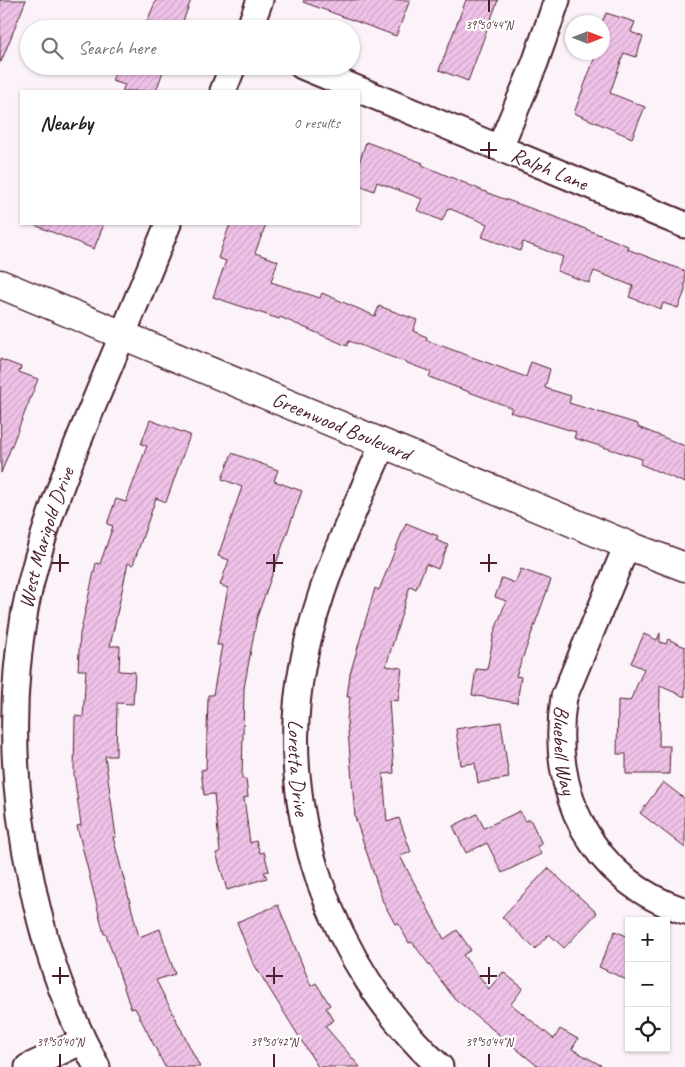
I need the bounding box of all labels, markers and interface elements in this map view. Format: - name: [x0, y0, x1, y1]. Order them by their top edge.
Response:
- north arrow: [565, 15, 610, 60]
- text: 39°50'44"N: [465, 17, 514, 33]
- search box: [20, 20, 360, 75]
- icon: search: [38, 34, 66, 62]
- text: Search here: [78, 36, 155, 60]
- text: Nearby: [40, 110, 93, 136]
- text: 0 results: [293, 113, 340, 133]
- street label: Ralph Lane: [508, 141, 593, 197]
- street label: Greenwood Boulevard: [268, 386, 418, 468]
- street label: West Marigold Drive: [13, 463, 80, 610]
- street label: Bluebell Way: [548, 705, 582, 799]
- street label: Loretta Drive: [282, 719, 315, 819]
- map controls: [625, 917, 670, 1052]
- button: +: [625, 917, 670, 962]
- button: −: [625, 962, 670, 1007]
- button: locate: [625, 1007, 670, 1052]
- text: 39°50'40"N: [36, 1034, 85, 1050]
- text: 39°50'42"N: [250, 1034, 299, 1050]
- text: 39°50'44"N: [465, 1034, 514, 1050]

